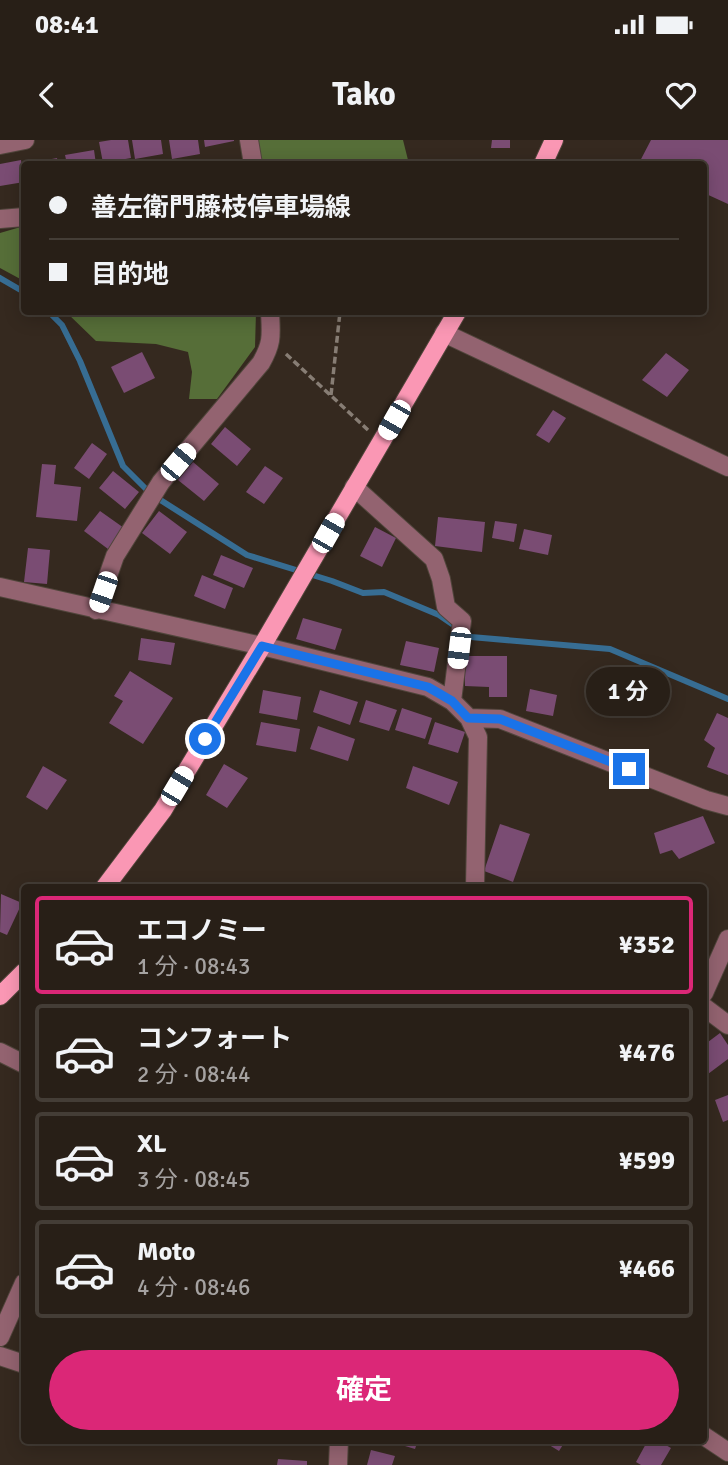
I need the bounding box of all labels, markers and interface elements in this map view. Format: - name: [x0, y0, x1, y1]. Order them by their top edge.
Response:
- text: 08:41: [35, 9, 99, 41]
- text: Tako: [332, 75, 396, 114]
- icon: back: [28, 76, 66, 114]
- icon: heart: [662, 76, 700, 114]
- text: 善左衛門藤枝停車場線: [91, 192, 351, 224]
- text: 目的地: [91, 259, 169, 291]
- car: [375, 397, 414, 443]
- car: [157, 439, 200, 485]
- car: [309, 510, 348, 556]
- car: [87, 569, 120, 615]
- car: [447, 626, 472, 670]
- callout: 1 分: [587, 668, 671, 716]
- text: 1 分: [608, 677, 648, 706]
- route start: [189, 723, 221, 755]
- route end: [613, 753, 645, 785]
- car: [158, 763, 197, 809]
- icon: car: [53, 914, 116, 977]
- text: エコノミー: [137, 915, 267, 947]
- text: ¥352: [619, 929, 675, 961]
- text: 1 分 · 08:43: [137, 952, 250, 981]
- icon: car: [53, 1022, 116, 1085]
- text: コンフォート: [137, 1023, 292, 1055]
- text: ¥476: [619, 1037, 675, 1069]
- text: 2 分 · 08:44: [137, 1060, 250, 1089]
- text: XL: [137, 1128, 167, 1160]
- icon: car: [53, 1130, 116, 1193]
- text: ¥599: [619, 1145, 675, 1177]
- text: 3 分 · 08:45: [137, 1165, 250, 1194]
- text: Moto: [137, 1236, 195, 1268]
- icon: car: [53, 1238, 116, 1301]
- text: ¥466: [619, 1253, 675, 1285]
- text: 4 分 · 08:46: [137, 1273, 250, 1302]
- button: 確定: [49, 1350, 679, 1430]

